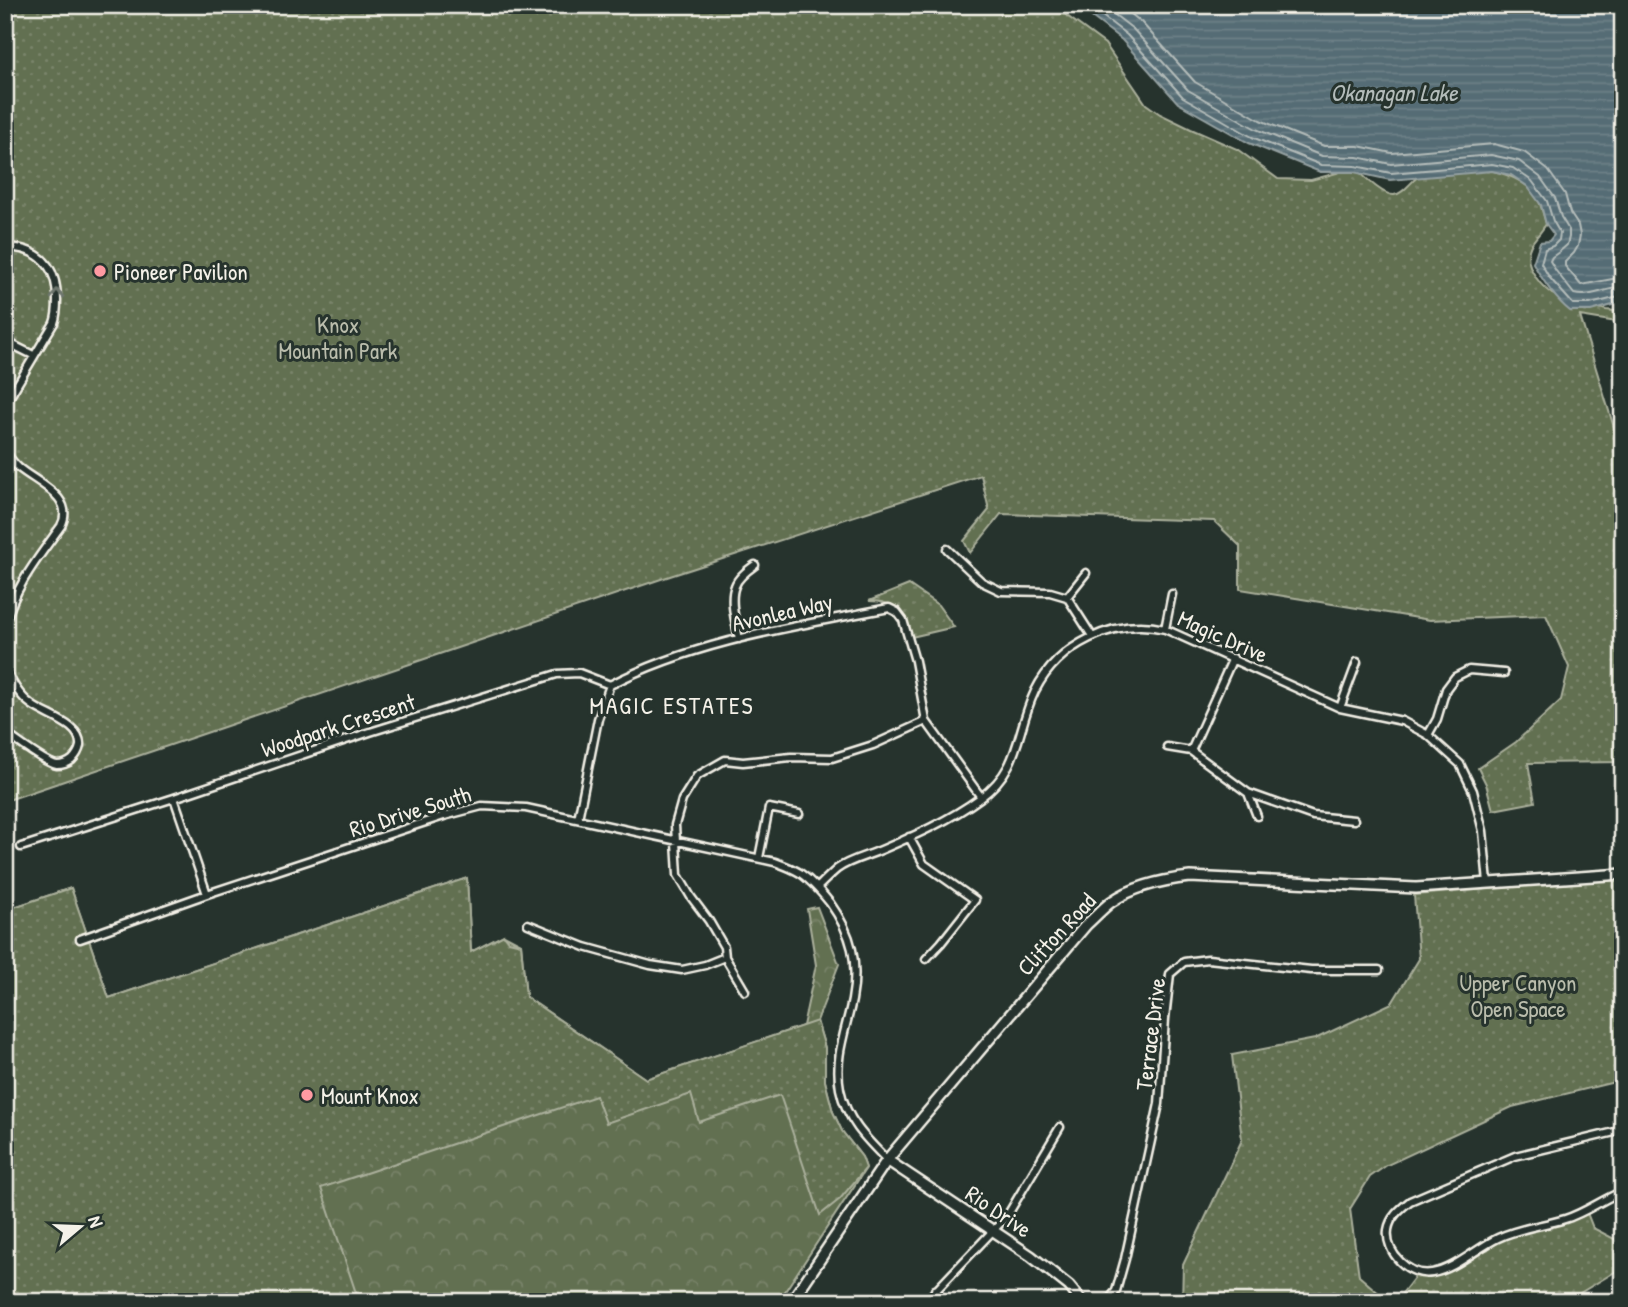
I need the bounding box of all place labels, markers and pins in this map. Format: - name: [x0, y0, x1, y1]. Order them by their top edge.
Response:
- place label: Pioneer Pavilion: [114, 256, 248, 287]
- marker: Pioneer Pavilion: [92, 263, 108, 279]
- place label: Mount Knox: [321, 1080, 419, 1111]
- marker: Mount Knox: [299, 1087, 315, 1103]

